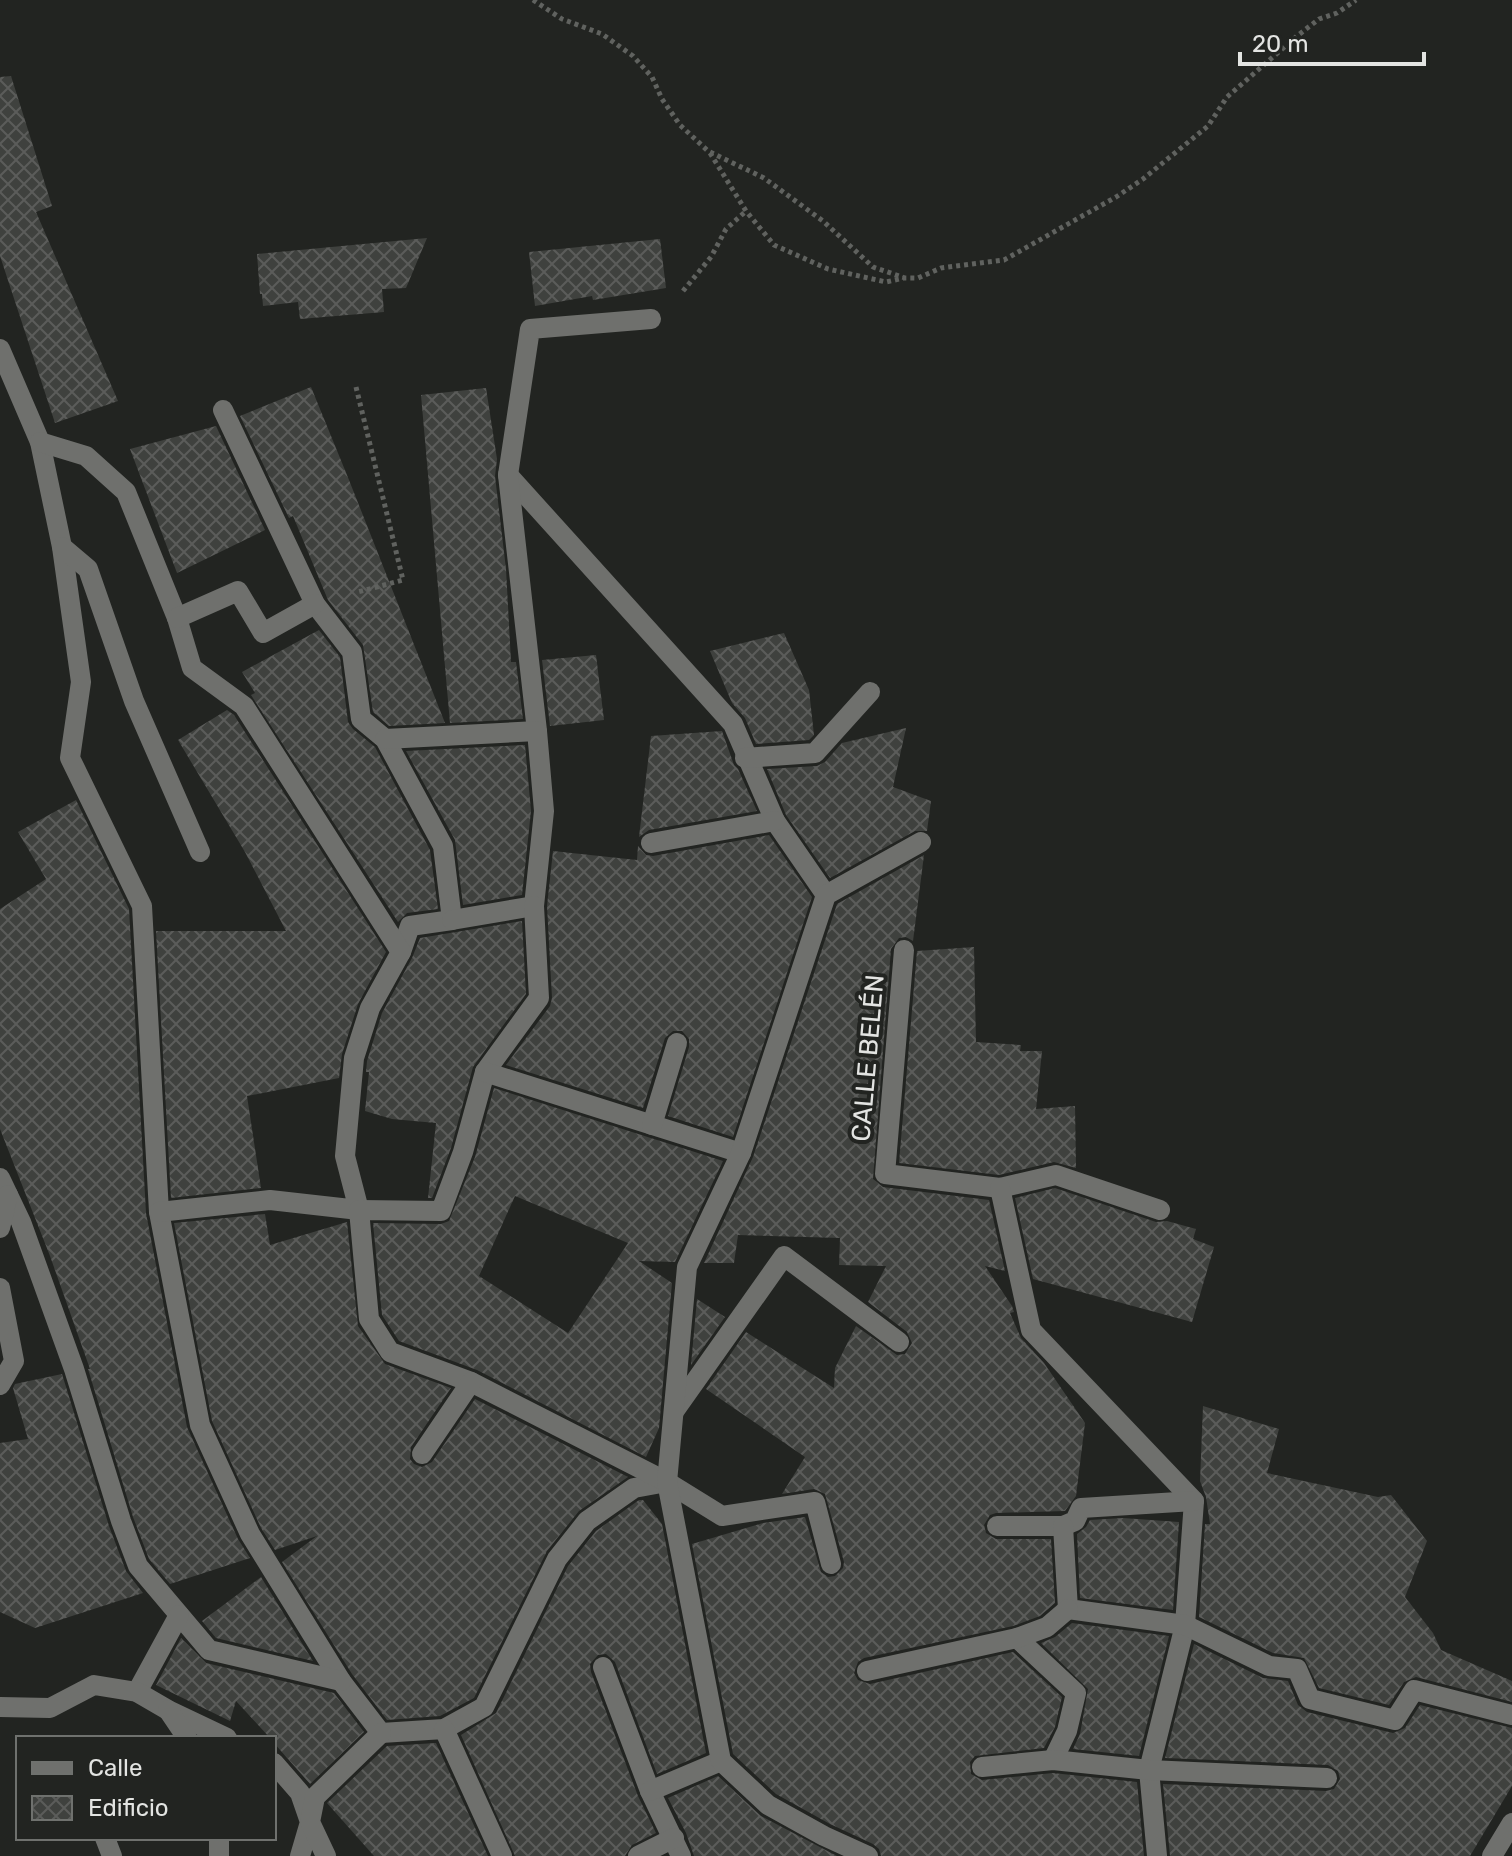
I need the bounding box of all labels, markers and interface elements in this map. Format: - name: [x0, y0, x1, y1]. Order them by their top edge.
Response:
- scale bar: [1240, 16, 1424, 66]
- text: 20 m: [1252, 30, 1309, 58]
- street label: CALLE BELÉN: [845, 973, 891, 1143]
- legend: [16, 1736, 276, 1840]
- text: Calle: [88, 1754, 142, 1782]
- text: Edificio: [88, 1794, 169, 1822]

